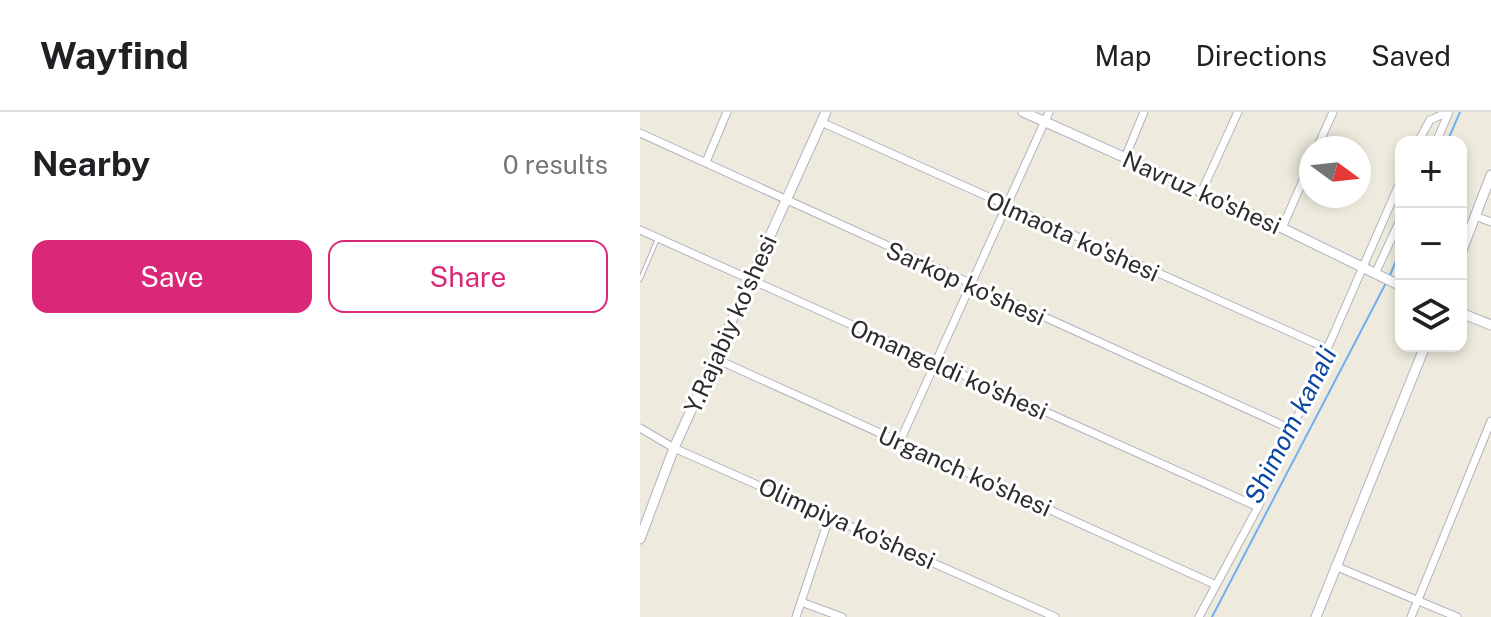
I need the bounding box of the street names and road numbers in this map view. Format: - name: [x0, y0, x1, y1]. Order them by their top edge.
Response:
- street label: Navruz ko'shesi: [1119, 145, 1285, 239]
- street label: Olmaota ko'shesi: [982, 185, 1164, 287]
- street label: Y.Rajabiy ko'shesi: [678, 230, 782, 418]
- street label: Sarkop ko'shesi: [882, 235, 1050, 331]
- street label: Omangeldi ko'shesi: [846, 313, 1052, 425]
- street label: Urganch ko'shesi: [874, 420, 1056, 522]
- street label: Olimpiya ko'shesi: [755, 472, 939, 574]

